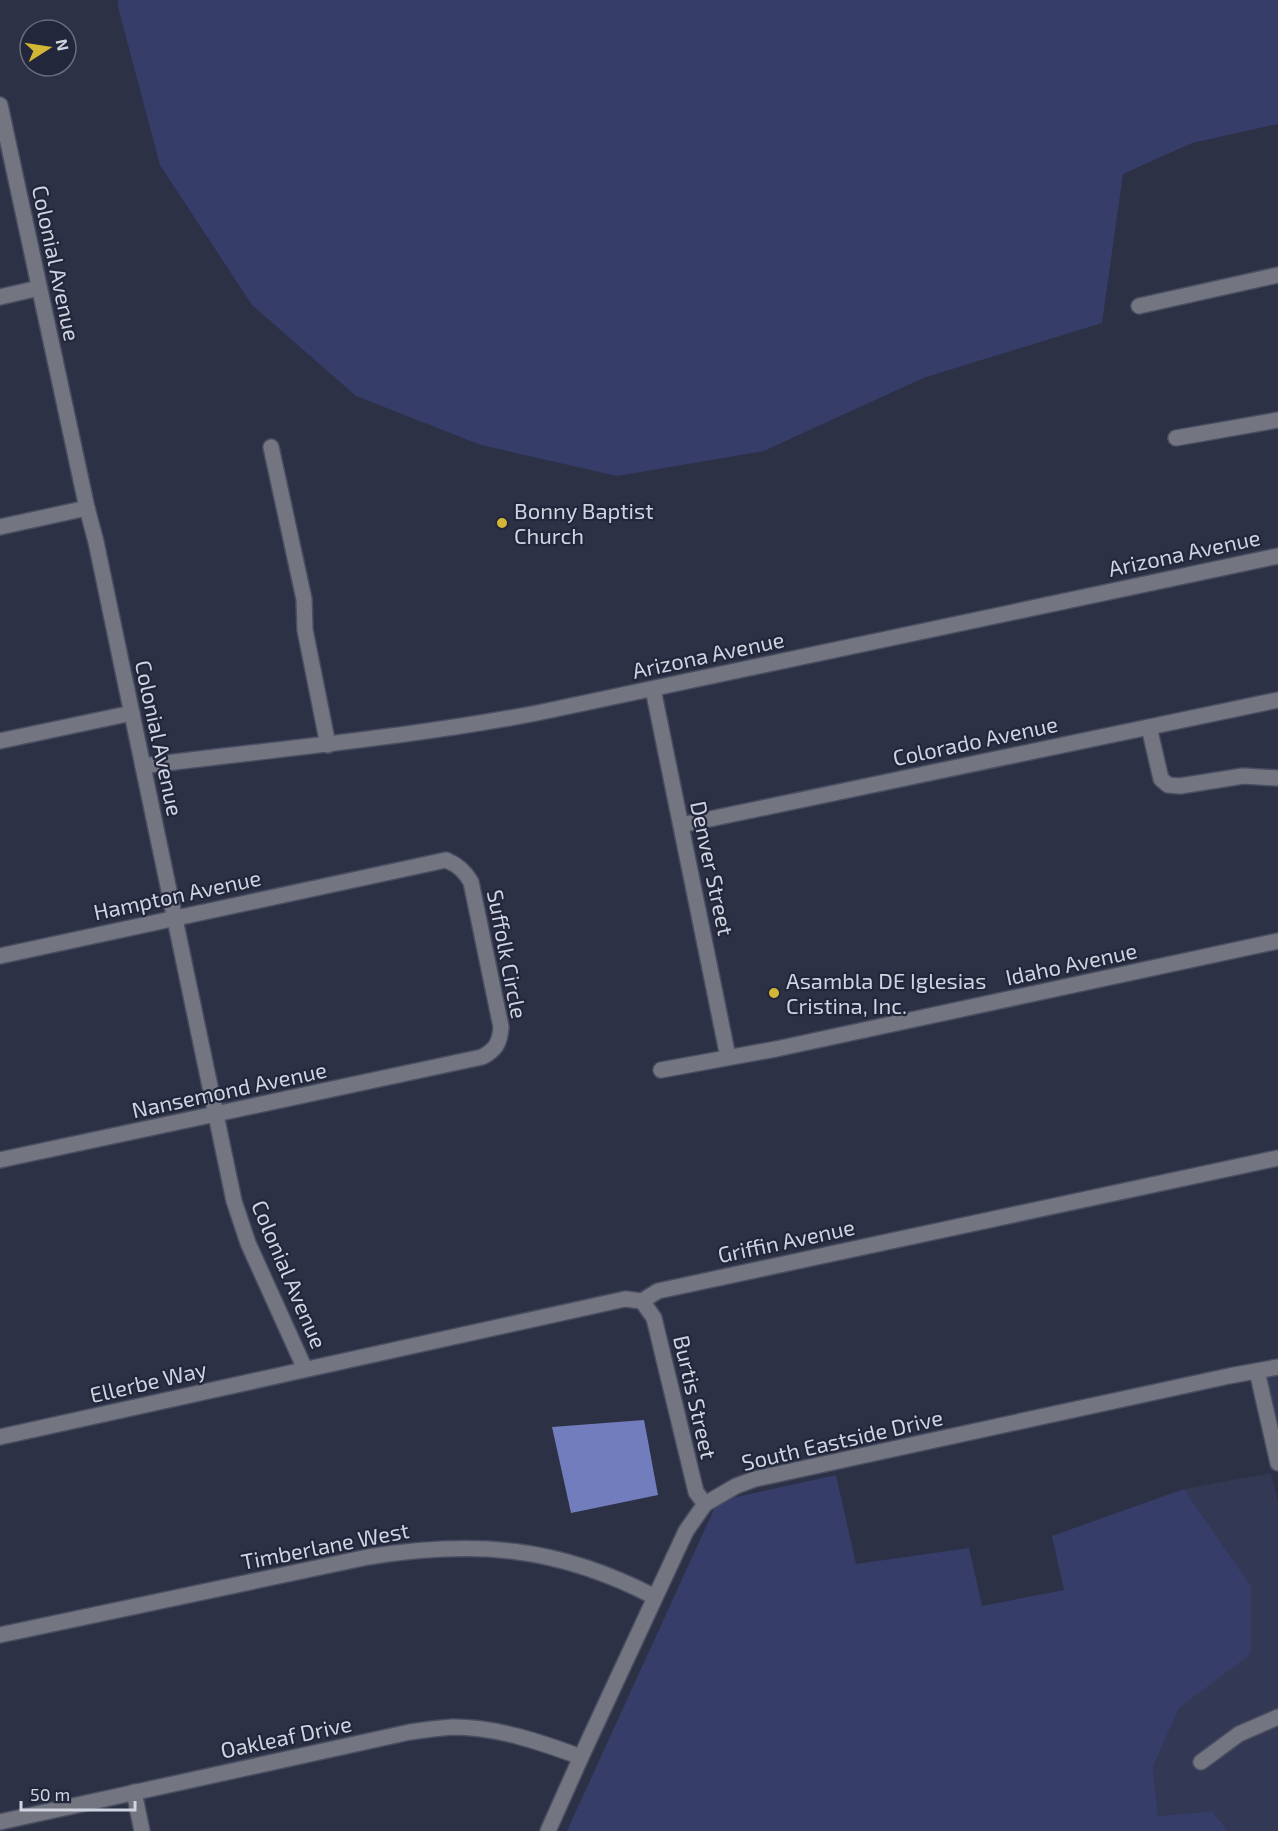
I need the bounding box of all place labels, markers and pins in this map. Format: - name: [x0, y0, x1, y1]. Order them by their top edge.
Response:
- place label: Bonny Baptist Church: [514, 497, 654, 548]
- marker: Bonny Baptist Church: [495, 516, 509, 530]
- place label: Asambla DE Iglesias Cristina, Inc.: [786, 967, 986, 1018]
- marker: Asambla DE Iglesias Cristina, Inc.: [767, 986, 781, 1000]

